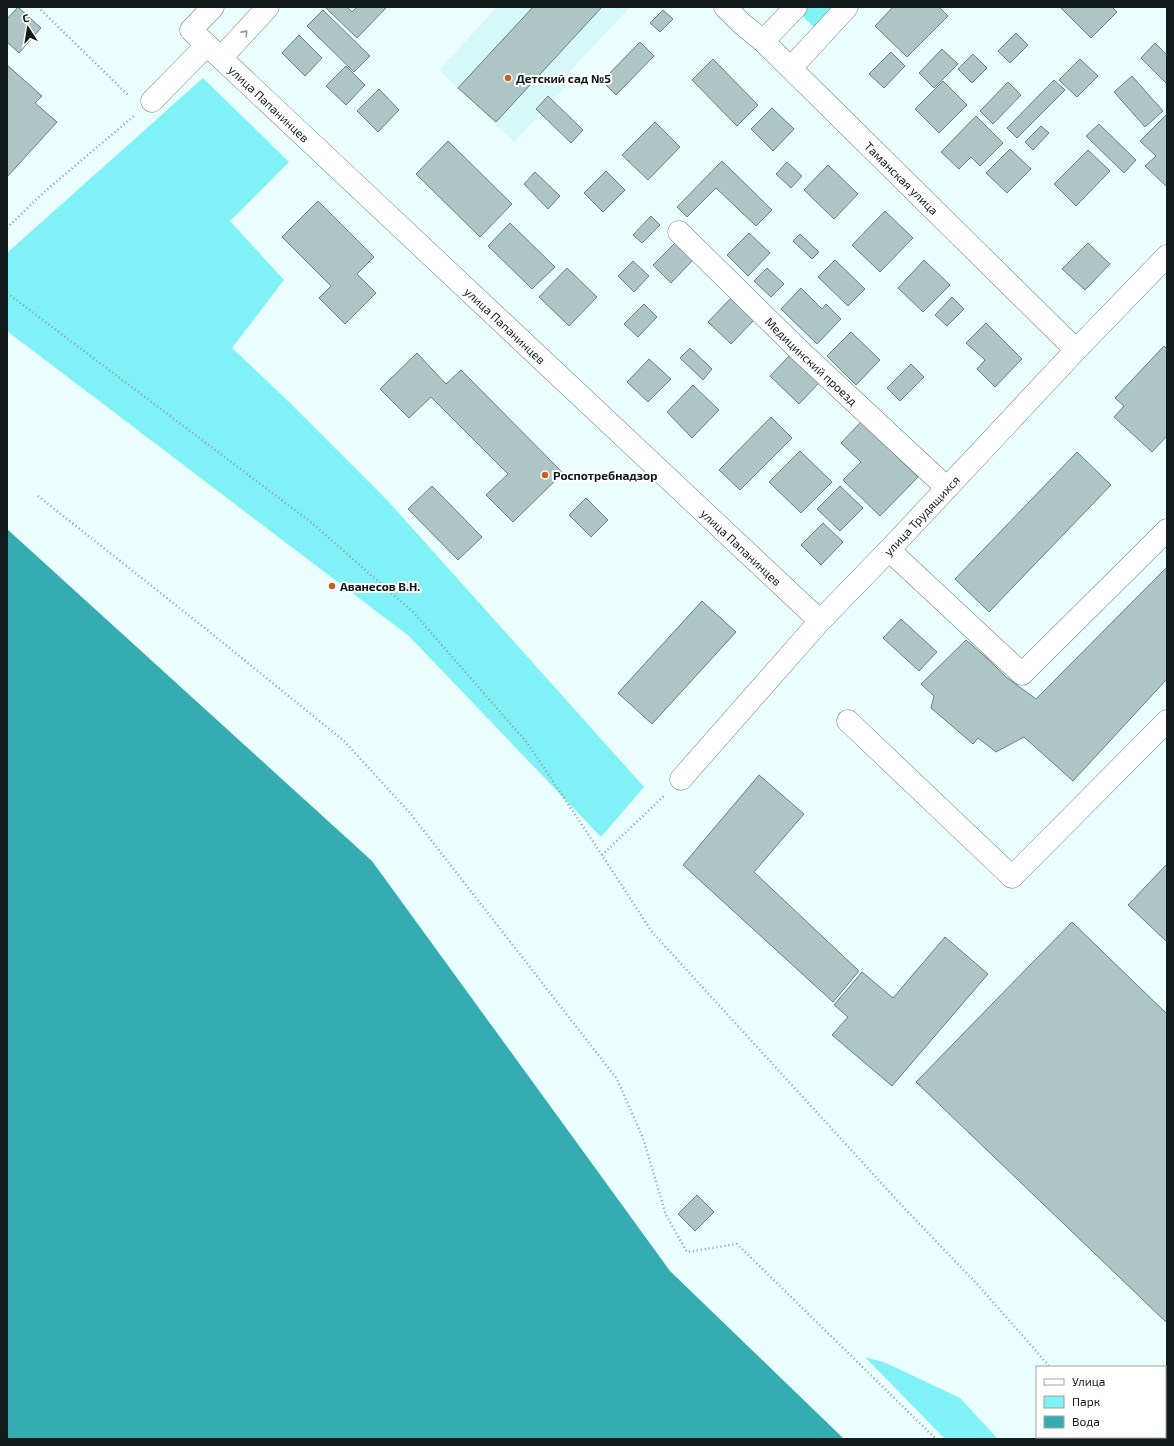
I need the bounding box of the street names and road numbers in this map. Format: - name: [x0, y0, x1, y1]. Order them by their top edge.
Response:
- street label: улица Папанинцев: [225, 62, 312, 145]
- street label: Таманская улица: [862, 139, 941, 217]
- street label: улица Папанинцев: [461, 284, 549, 367]
- street label: Медицинский проезд: [763, 314, 860, 408]
- street label: улица Трудящихся: [881, 472, 962, 559]
- street label: улица Папанинцев: [697, 506, 785, 588]

